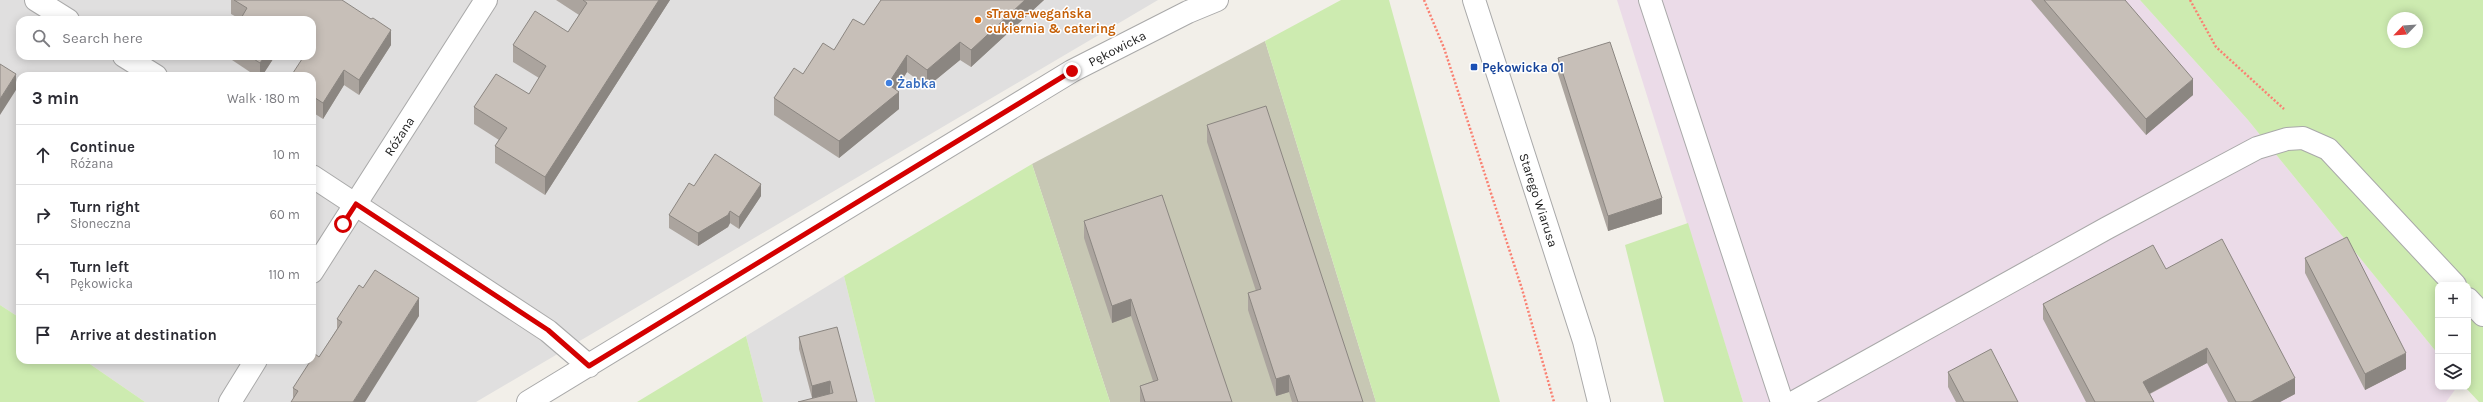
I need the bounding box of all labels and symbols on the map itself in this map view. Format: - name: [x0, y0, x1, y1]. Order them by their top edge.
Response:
- place label: sTrava-wegańska cukiernia & catering: [986, 6, 1116, 36]
- north arrow: [2387, 12, 2423, 48]
- marker: sTrava-wegańska cukiernia & catering: [973, 15, 983, 25]
- street label: Pękowicka: [1086, 28, 1149, 69]
- place label: Pękowicka 01: [1482, 60, 1564, 75]
- route end: [1063, 62, 1081, 80]
- marker: Pękowicka 01: [1469, 62, 1479, 72]
- place label: Żabka: [897, 75, 936, 91]
- marker: Żabka: [884, 78, 894, 88]
- street label: Różana: [381, 114, 418, 159]
- street label: Starego Wiarusa: [1516, 151, 1561, 249]
- route start: [334, 215, 352, 233]

